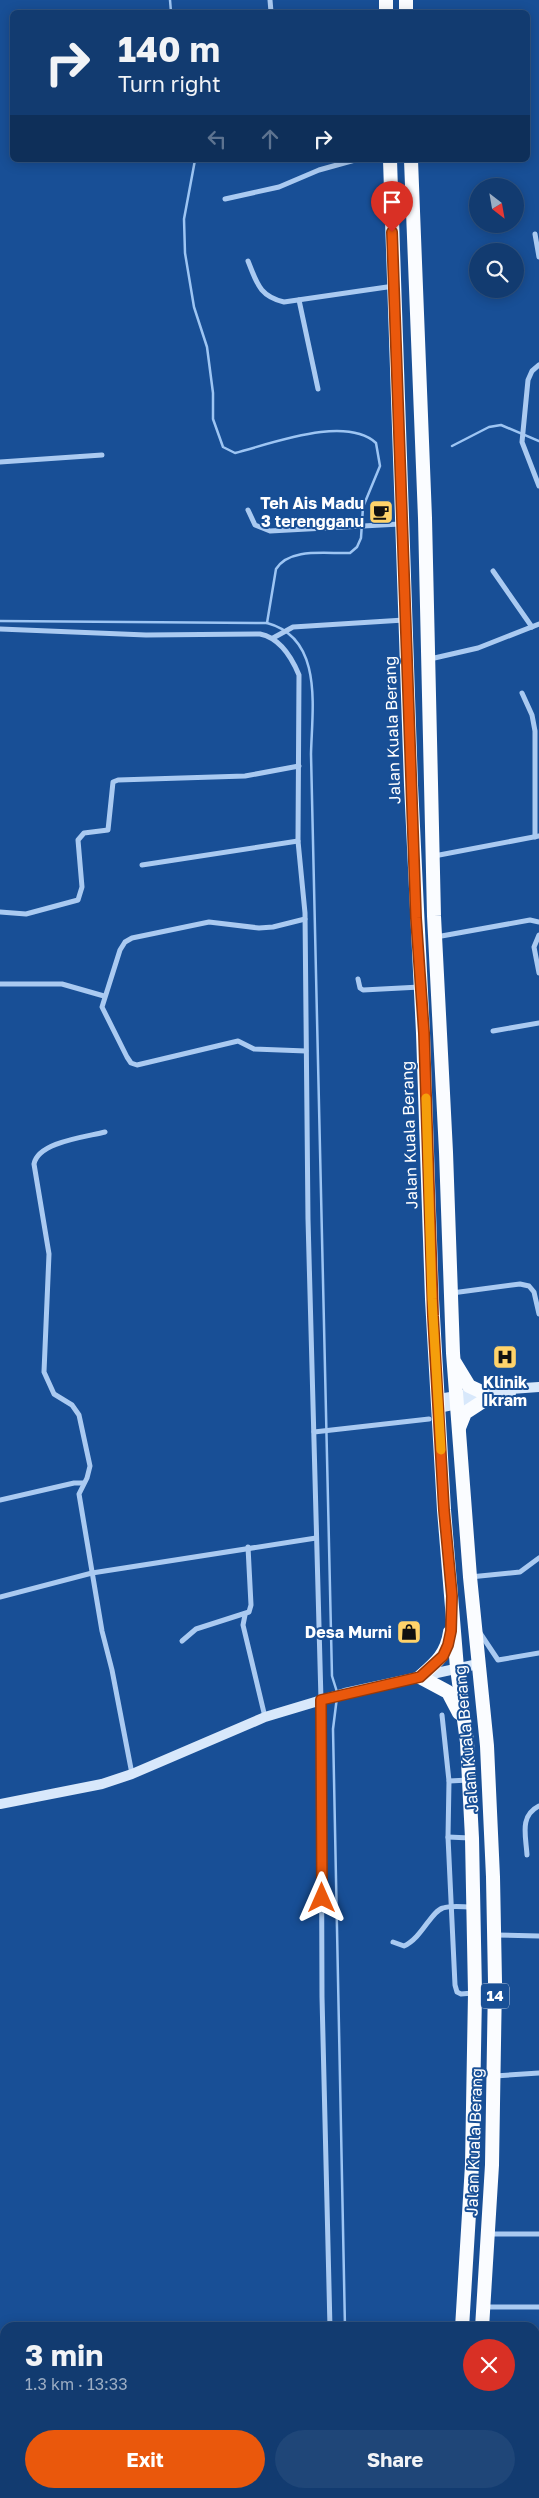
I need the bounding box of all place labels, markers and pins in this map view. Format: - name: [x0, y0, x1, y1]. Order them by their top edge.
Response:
- pin: [371, 181, 413, 232]
- place label: Teh Ais Madu 3 terengganu: [260, 493, 364, 531]
- cafe icon: Teh Ais Madu 3 terengganu: [368, 499, 394, 525]
- hospital icon: Klinik Ikram: [492, 1344, 518, 1370]
- place label: Klinik Ikram: [483, 1372, 528, 1410]
- shop icon: Desa Murni: [396, 1619, 422, 1645]
- place label: Desa Murni: [305, 1622, 392, 1642]

